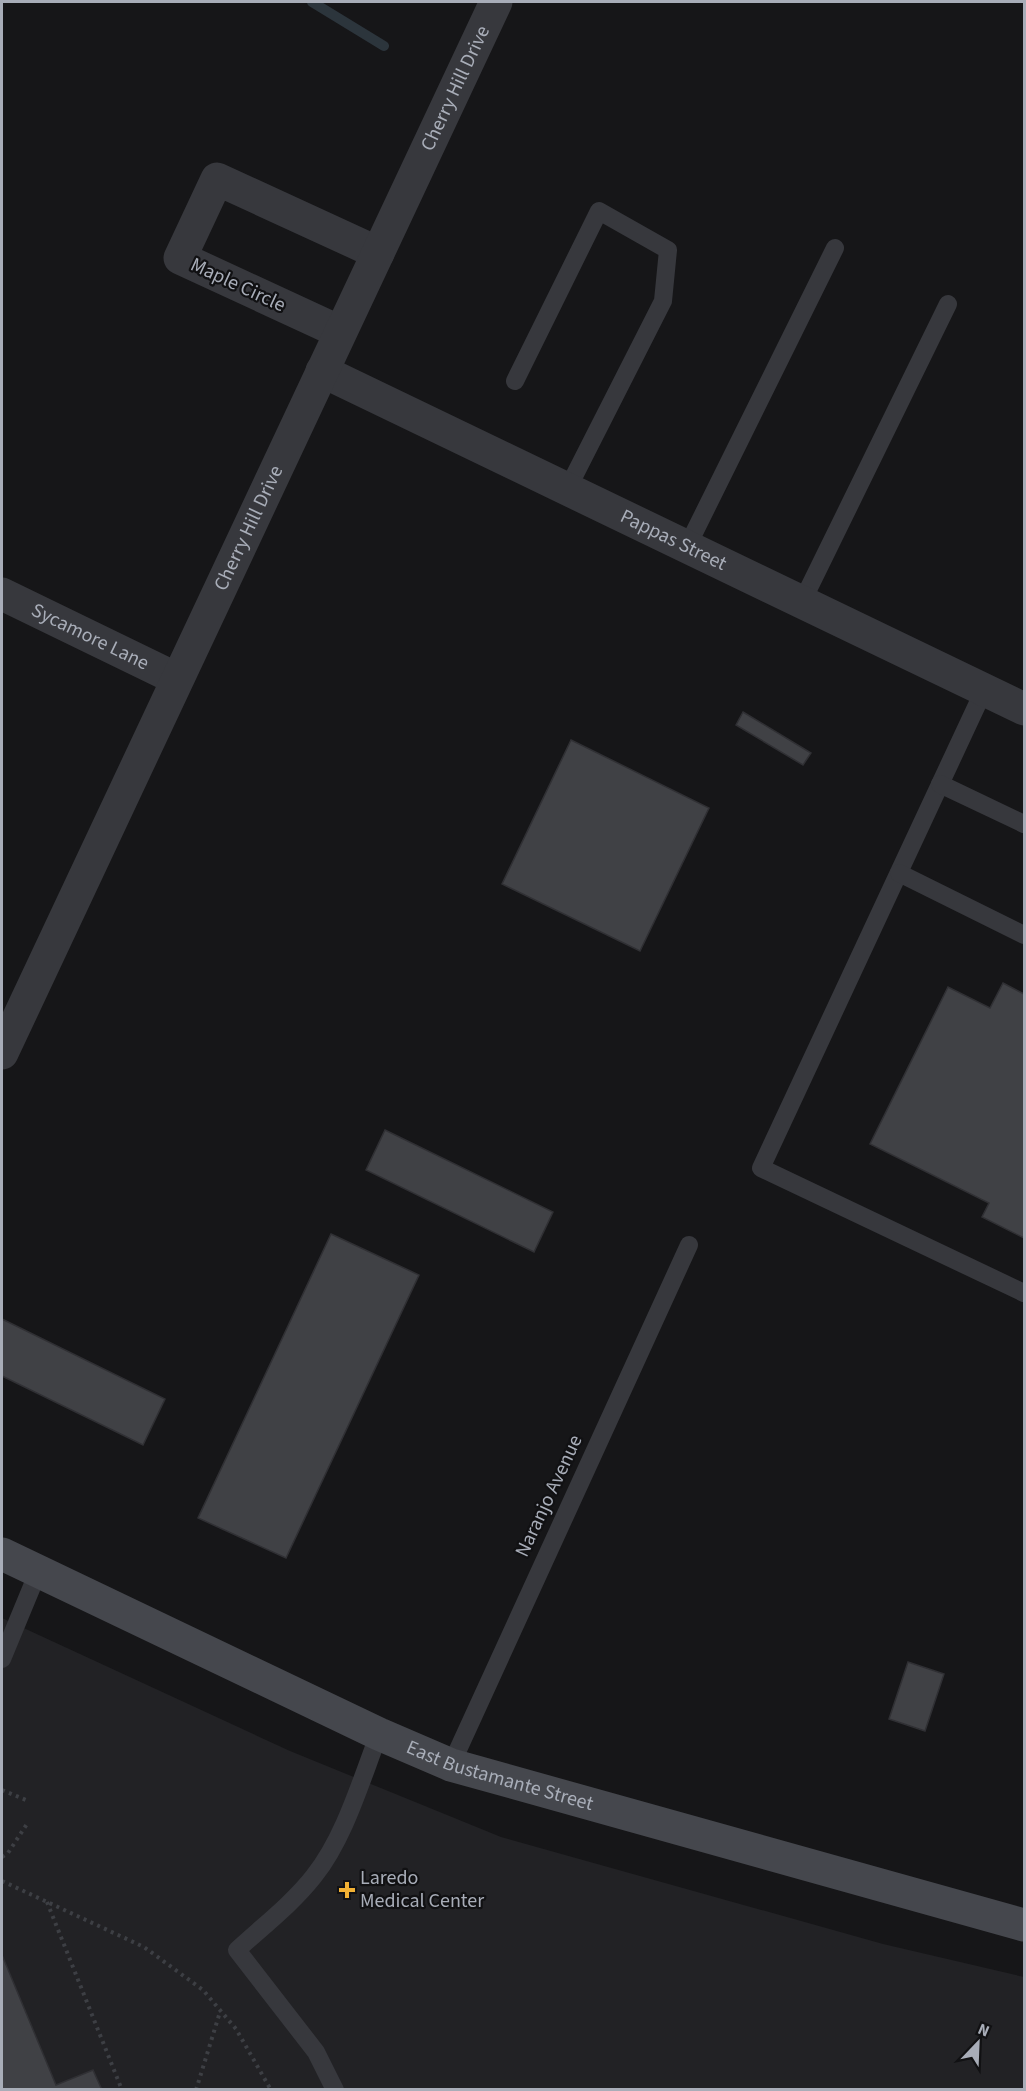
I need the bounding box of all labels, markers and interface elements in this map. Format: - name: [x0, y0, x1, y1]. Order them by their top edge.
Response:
- street label: Cherry Hill Drive: [414, 21, 497, 156]
- street label: Maple Circle: [186, 251, 290, 319]
- street label: Cherry Hill Drive: [207, 461, 290, 595]
- street label: Pappas Street: [615, 503, 732, 578]
- street label: Sycamore Lane: [27, 596, 154, 677]
- street label: Naranjo Avenue: [508, 1430, 590, 1562]
- street label: East Bustamante Street: [402, 1733, 597, 1818]
- place label: Laredo Medical Center: [360, 1864, 484, 1915]
- marker: Laredo Medical Center: [338, 1881, 356, 1899]
- north arrow: [948, 2013, 1008, 2073]
- text: N: [974, 2018, 993, 2042]

